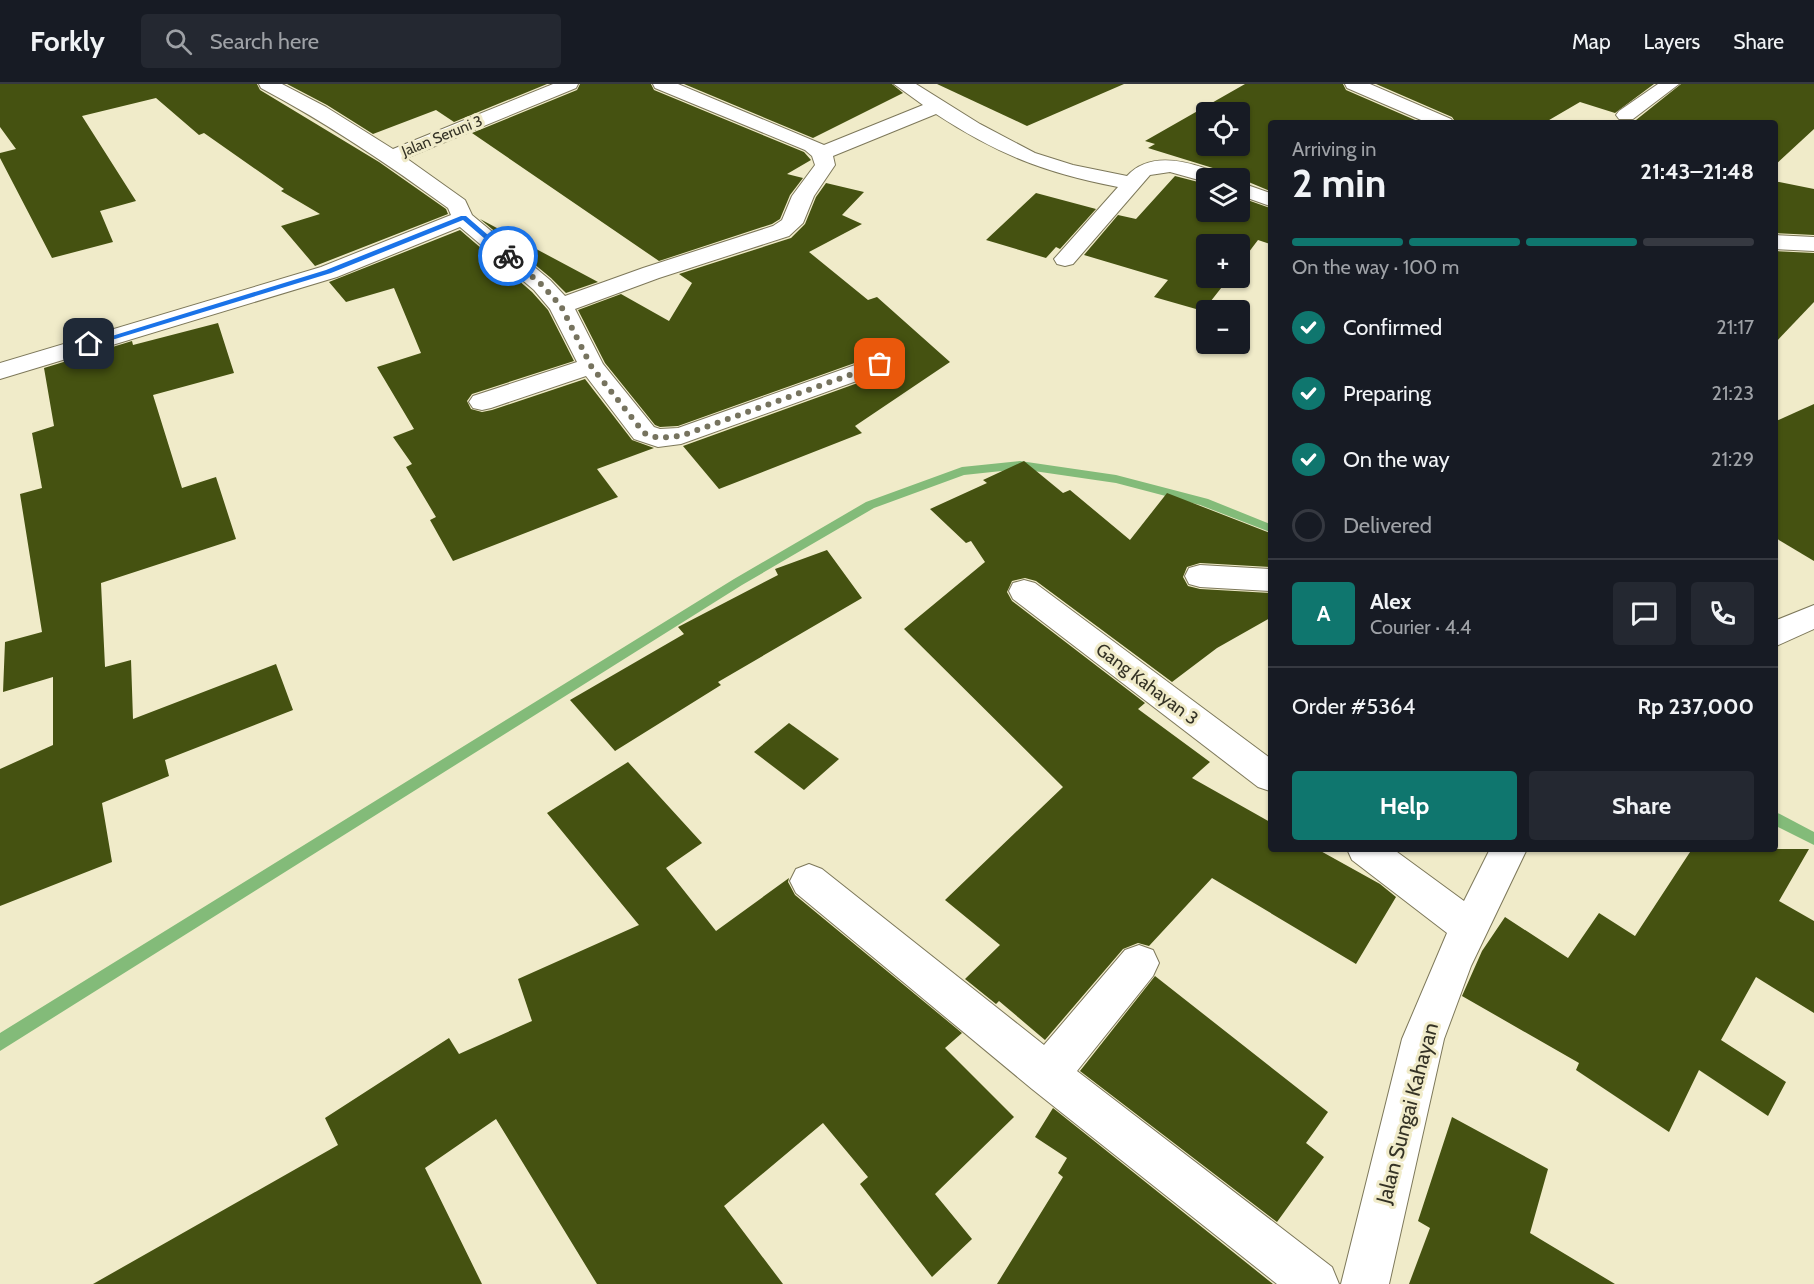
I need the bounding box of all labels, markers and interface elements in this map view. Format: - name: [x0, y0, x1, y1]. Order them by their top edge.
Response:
- search box: [141, 14, 561, 68]
- text: Forkly: [30, 24, 105, 58]
- icon: search: [162, 25, 195, 58]
- text: Search here: [210, 28, 319, 55]
- text: Map: [1572, 29, 1611, 54]
- text: Layers: [1644, 29, 1700, 54]
- text: Share: [1733, 29, 1784, 54]
- map controls: [1196, 102, 1250, 354]
- button: locate: [1196, 102, 1250, 156]
- street label: Jalan Seruni 3: [398, 112, 485, 161]
- text: Arriving in: [1292, 137, 1376, 161]
- text: 21:43–21:48: [1640, 158, 1754, 185]
- text: 2 min: [1292, 159, 1386, 207]
- button: layers: [1196, 168, 1250, 222]
- courier: [478, 226, 538, 286]
- button: +: [1196, 234, 1250, 288]
- icon: bike: [492, 240, 525, 273]
- text: On the way · 100 m: [1292, 255, 1459, 279]
- button: −: [1196, 300, 1250, 354]
- icon: check: [1292, 311, 1325, 344]
- text: Confirmed: [1343, 314, 1442, 341]
- text: 21:17: [1716, 315, 1754, 339]
- pin: [63, 318, 114, 369]
- icon: home: [72, 327, 105, 360]
- pin: [854, 338, 905, 389]
- icon: bag: [863, 347, 896, 380]
- icon: check: [1292, 377, 1325, 410]
- text: Preparing: [1343, 380, 1431, 407]
- text: 21:23: [1712, 381, 1754, 405]
- icon: check: [1292, 443, 1325, 476]
- text: On the way: [1343, 446, 1450, 473]
- text: 21:29: [1711, 447, 1754, 471]
- text: Delivered: [1343, 512, 1432, 539]
- button: chat: [1613, 582, 1676, 645]
- button: phone: [1691, 582, 1754, 645]
- text: Alex: [1370, 588, 1411, 615]
- text: A: [1317, 600, 1330, 627]
- text: Courier · 4.4: [1370, 615, 1471, 639]
- street label: Gang Kahayan 3: [1092, 638, 1202, 730]
- text: Order #5364: [1292, 693, 1415, 720]
- text: Rp 237,000: [1637, 693, 1754, 720]
- button: Help: [1292, 771, 1517, 840]
- button: Share: [1529, 771, 1754, 840]
- street label: Jalan Sungai Kahayan: [1371, 1020, 1443, 1207]

